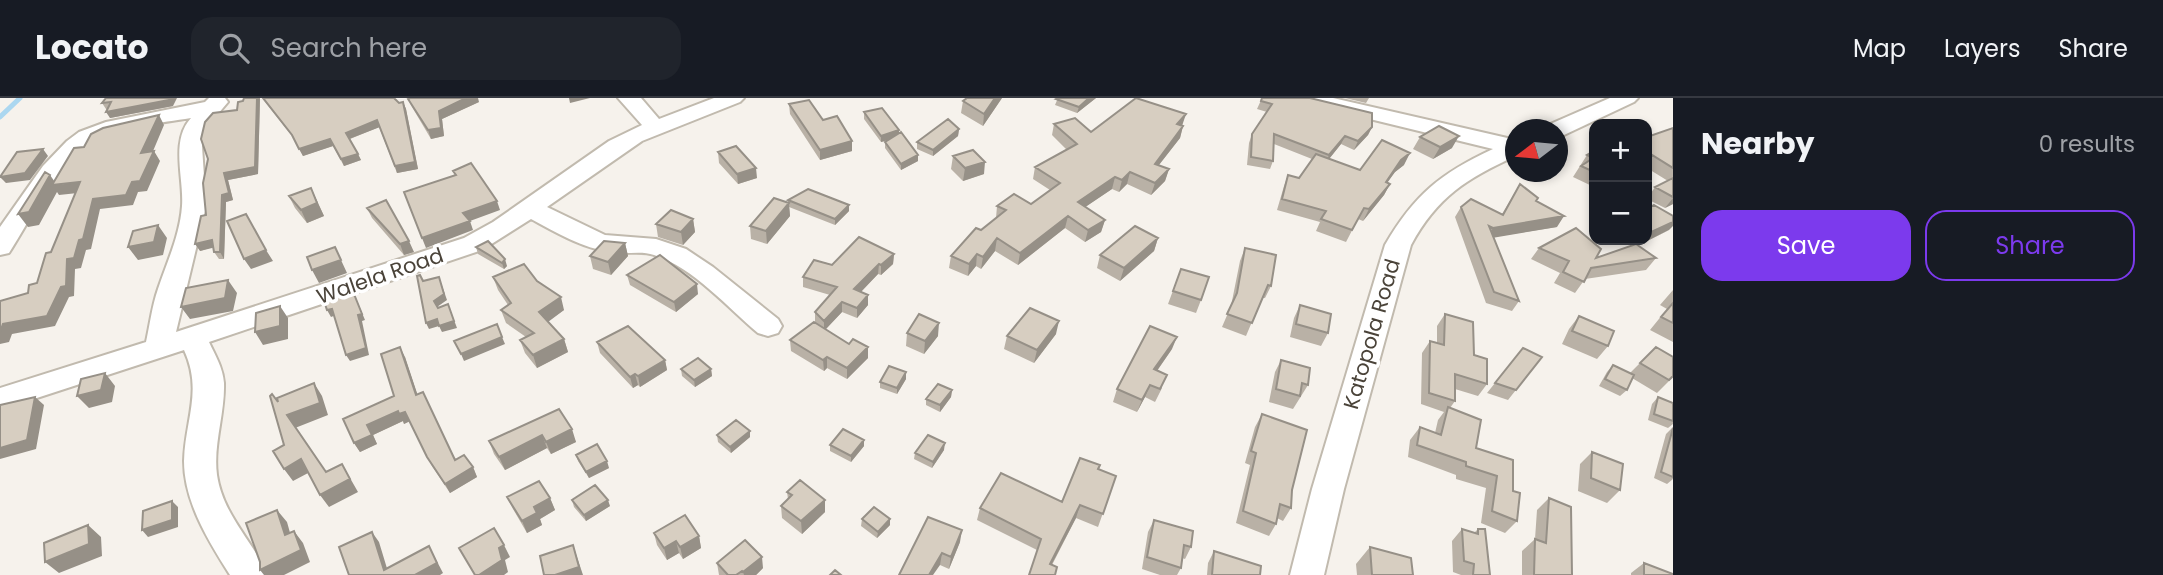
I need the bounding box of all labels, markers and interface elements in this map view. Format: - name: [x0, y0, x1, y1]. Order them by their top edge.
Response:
- search box: [191, 17, 681, 80]
- text: Locato: [35, 24, 149, 71]
- icon: search: [215, 29, 253, 67]
- text: Search here: [271, 30, 427, 66]
- text: Map: [1853, 32, 1906, 65]
- text: Layers: [1944, 32, 2020, 65]
- text: Share: [2058, 32, 2128, 65]
- north arrow: [1505, 119, 1568, 182]
- map controls: [1589, 119, 1652, 245]
- button: +: [1589, 119, 1652, 182]
- text: Nearby: [1701, 122, 1815, 165]
- text: 0 results: [2039, 128, 2135, 160]
- button: −: [1589, 182, 1652, 245]
- button: Save: [1701, 210, 1911, 281]
- button: Share: [1925, 210, 2135, 281]
- street label: Walela Road: [312, 240, 447, 311]
- street label: Katopola Road: [1336, 255, 1407, 412]

